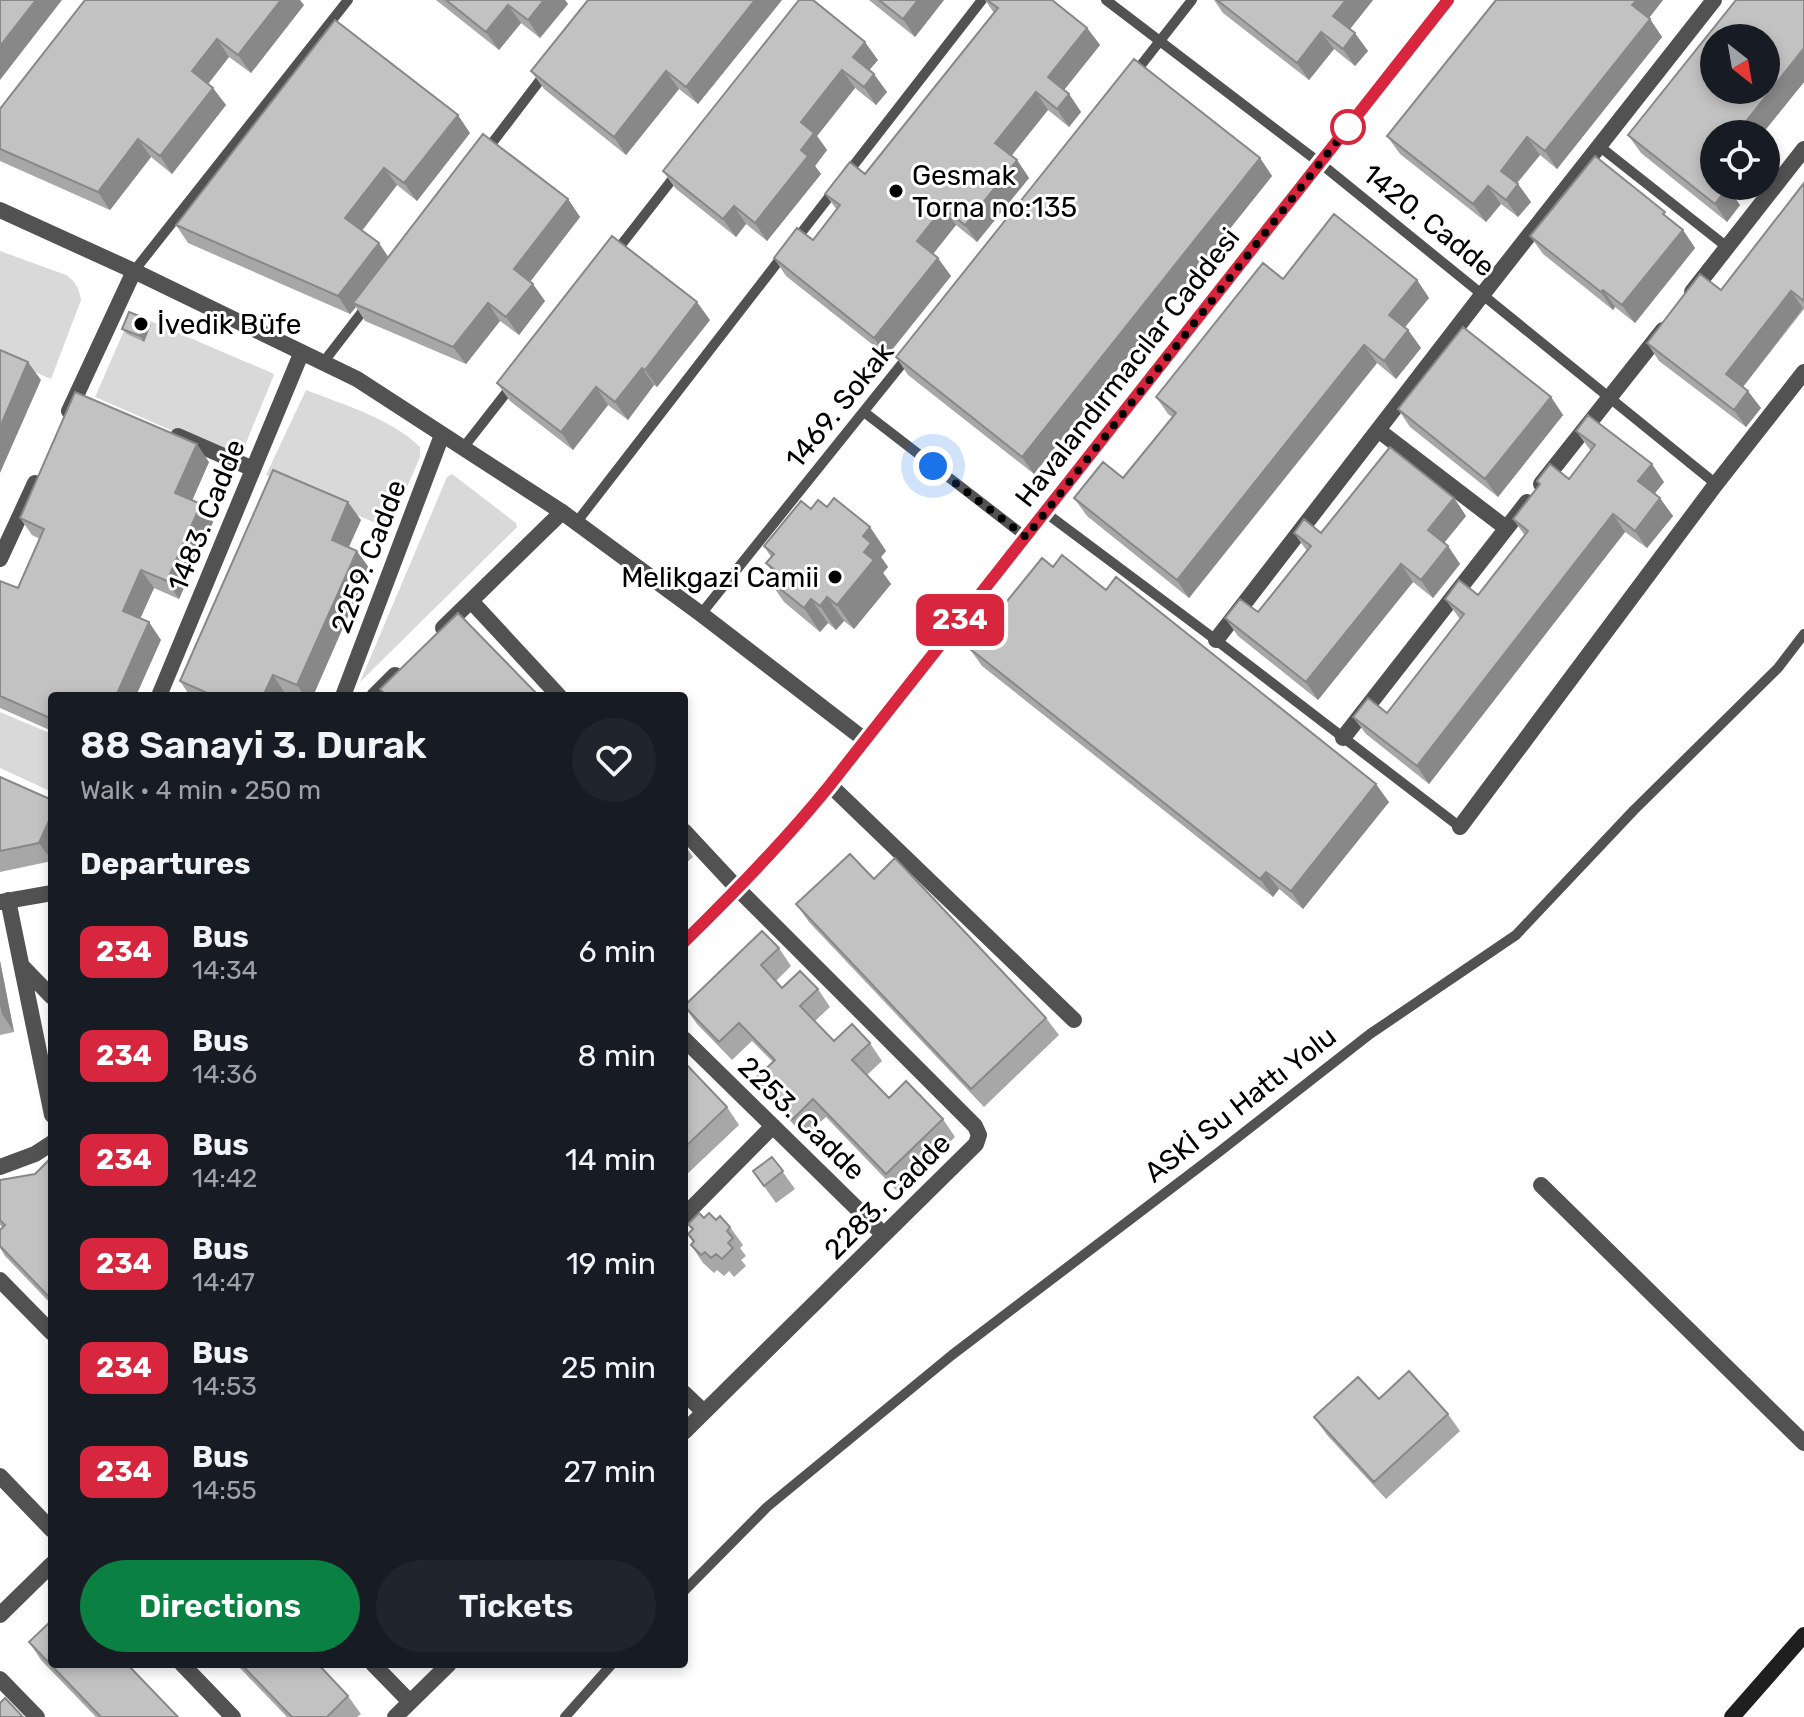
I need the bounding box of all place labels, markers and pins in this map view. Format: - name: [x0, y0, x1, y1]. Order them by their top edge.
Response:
- unlabelled marker: [1331, 110, 1365, 144]
- place label: Gesmak Torna no:135: [912, 159, 1077, 224]
- marker: Gesmak Torna no:135: [887, 182, 905, 200]
- place label: İvedik Büfe: [157, 308, 302, 341]
- marker: İvedik Büfe: [132, 315, 150, 333]
- place label: Melikgazi Camii: [621, 561, 819, 594]
- marker: Melikgazi Camii: [826, 568, 844, 586]

